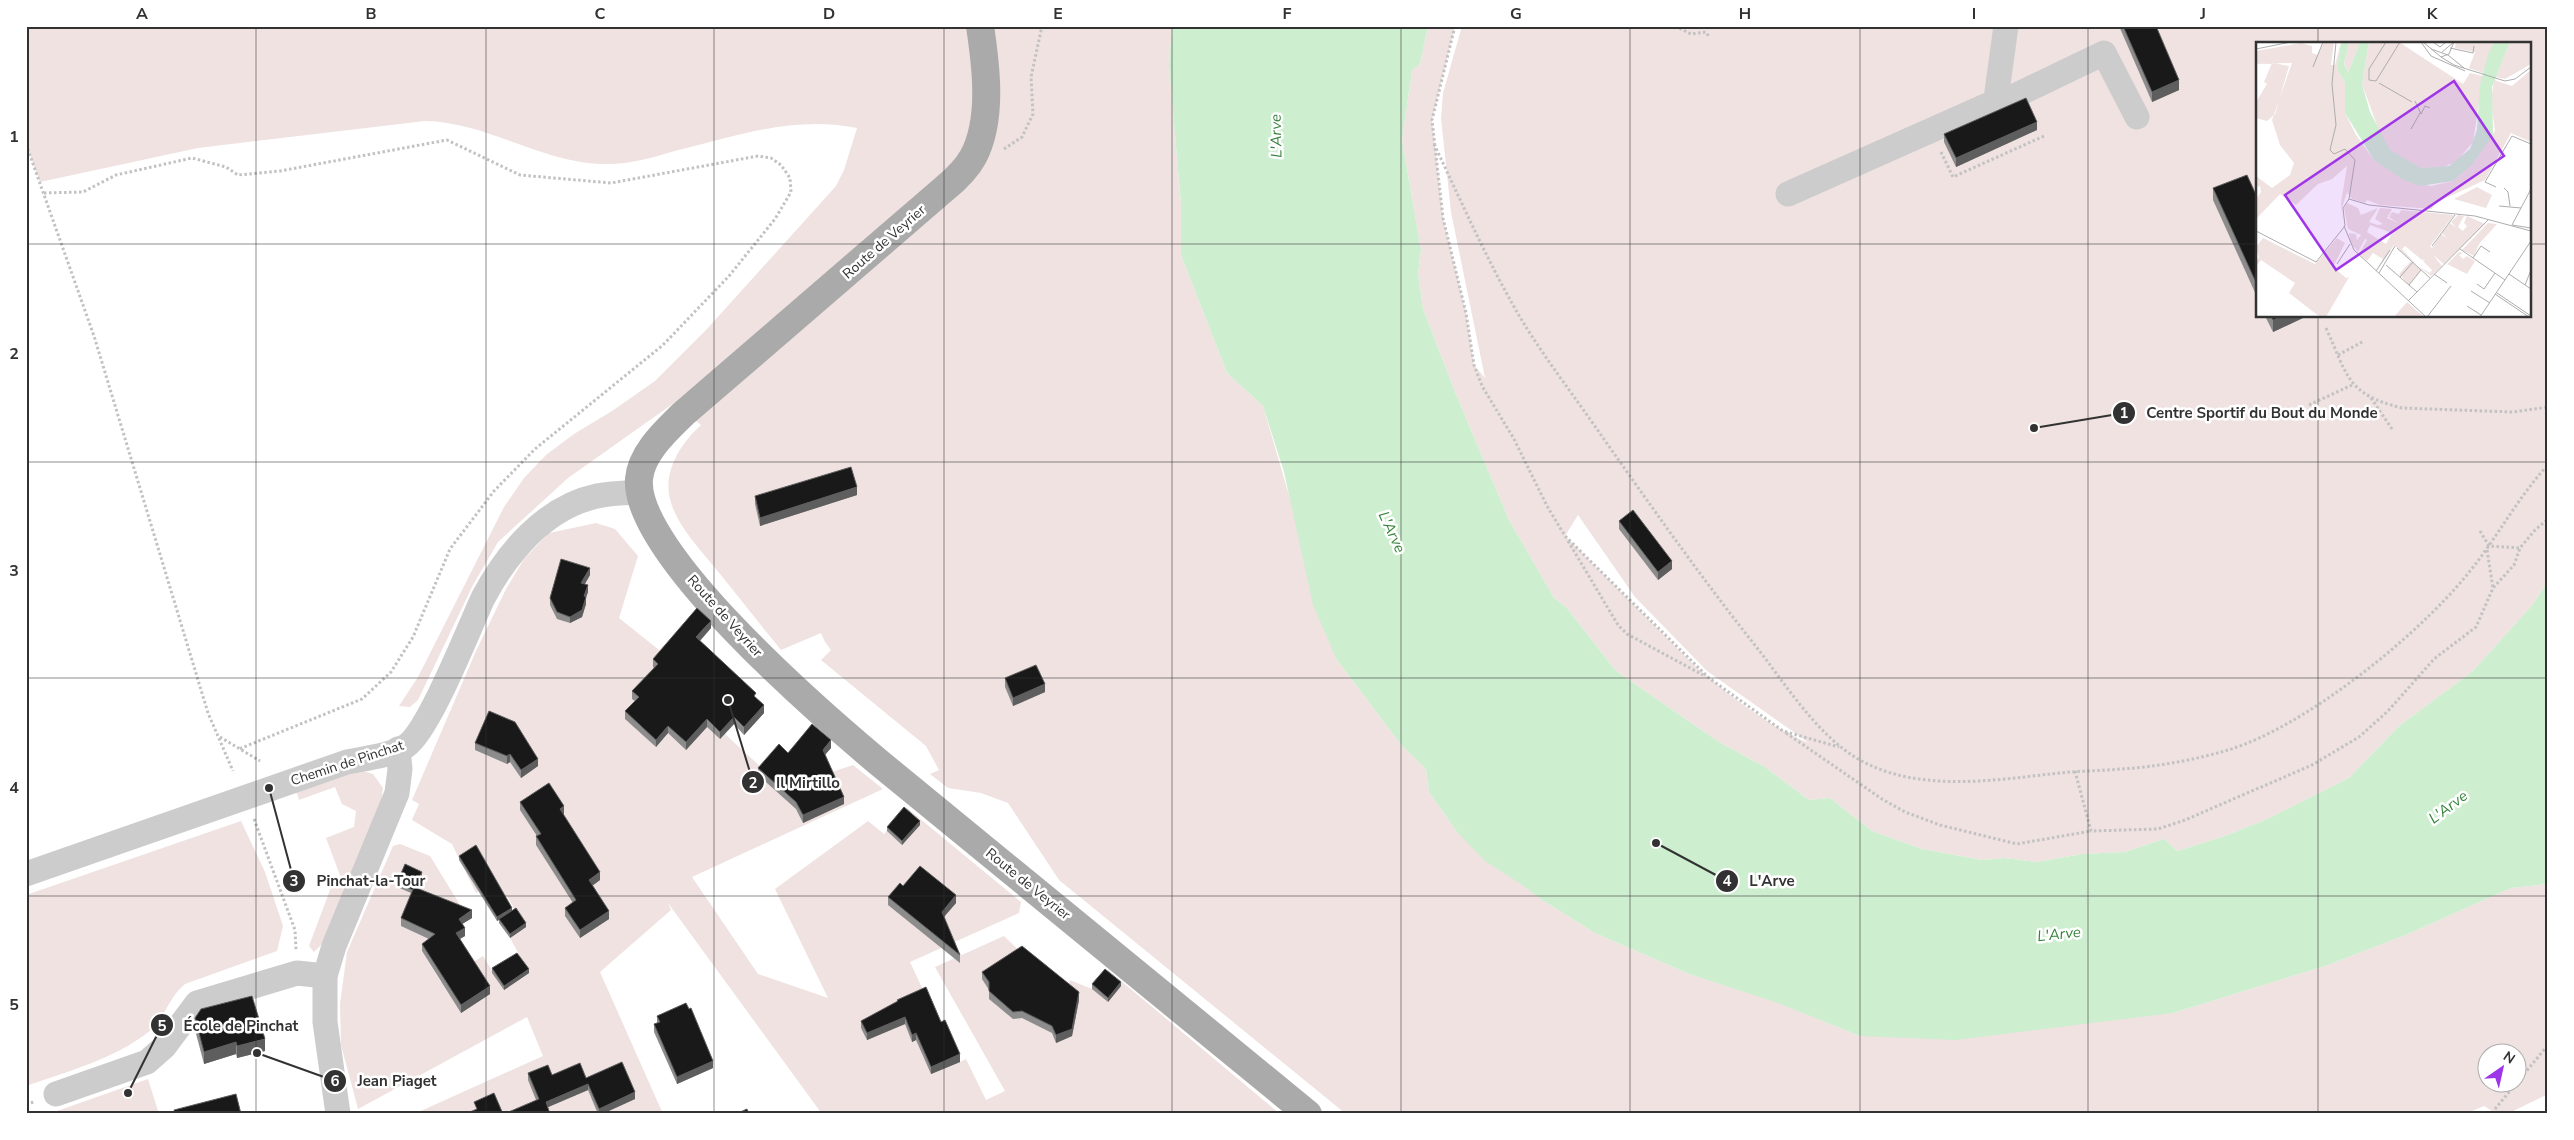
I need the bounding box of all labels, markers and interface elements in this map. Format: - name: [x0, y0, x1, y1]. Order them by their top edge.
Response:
- text: A: [136, 3, 148, 25]
- text: B: [365, 3, 377, 25]
- text: C: [595, 3, 606, 25]
- text: D: [823, 3, 835, 25]
- text: E: [1053, 3, 1063, 25]
- text: F: [1283, 3, 1292, 25]
- text: G: [1510, 3, 1522, 25]
- text: H: [1739, 3, 1751, 25]
- text: I: [1972, 3, 1976, 25]
- text: J: [2199, 3, 2206, 25]
- text: K: [2427, 3, 2439, 25]
- inset map: [2256, 42, 2532, 318]
- water label: L'Arve: [1266, 114, 1286, 158]
- text: 1: [9, 126, 19, 148]
- street label: Route de Veyrier: [839, 201, 929, 283]
- text: 2: [9, 343, 19, 365]
- callout: Centre Sportif du Bout du Monde: [2112, 398, 2388, 428]
- text: 1: [2119, 403, 2129, 423]
- text: Centre Sportif du Bout du Monde: [2146, 403, 2378, 423]
- water label: L'Arve: [1374, 508, 1410, 556]
- text: 3: [9, 560, 19, 582]
- street label: Route de Veyrier: [683, 571, 767, 661]
- street label: Chemin de Pinchat: [288, 736, 406, 790]
- callout: Il Mirtillo: [741, 767, 850, 797]
- text: 2: [748, 773, 758, 793]
- text: Il Mirtillo: [776, 773, 840, 793]
- text: 4: [9, 777, 19, 799]
- water label: L'Arve: [2424, 786, 2472, 828]
- street label: Route de Veyrier: [982, 844, 1074, 924]
- callout: Pinchat-la-Tour: [282, 866, 436, 896]
- callout: L'Arve: [1714, 866, 1804, 896]
- text: 3: [289, 871, 299, 891]
- text: Pinchat-la-Tour: [317, 871, 425, 891]
- text: 4: [1722, 871, 1732, 891]
- text: L'Arve: [1749, 871, 1795, 891]
- water label: L'Arve: [2036, 922, 2082, 946]
- text: 5: [9, 994, 19, 1016]
- callout: École de Pinchat: [149, 1010, 309, 1040]
- text: 5: [157, 1016, 167, 1036]
- text: École de Pinchat: [184, 1016, 299, 1036]
- north arrow: [2476, 1042, 2526, 1092]
- text: N: [2499, 1047, 2519, 1068]
- callout: Jean Piaget: [323, 1066, 447, 1096]
- text: 6: [330, 1071, 340, 1091]
- text: Jean Piaget: [356, 1071, 437, 1091]

